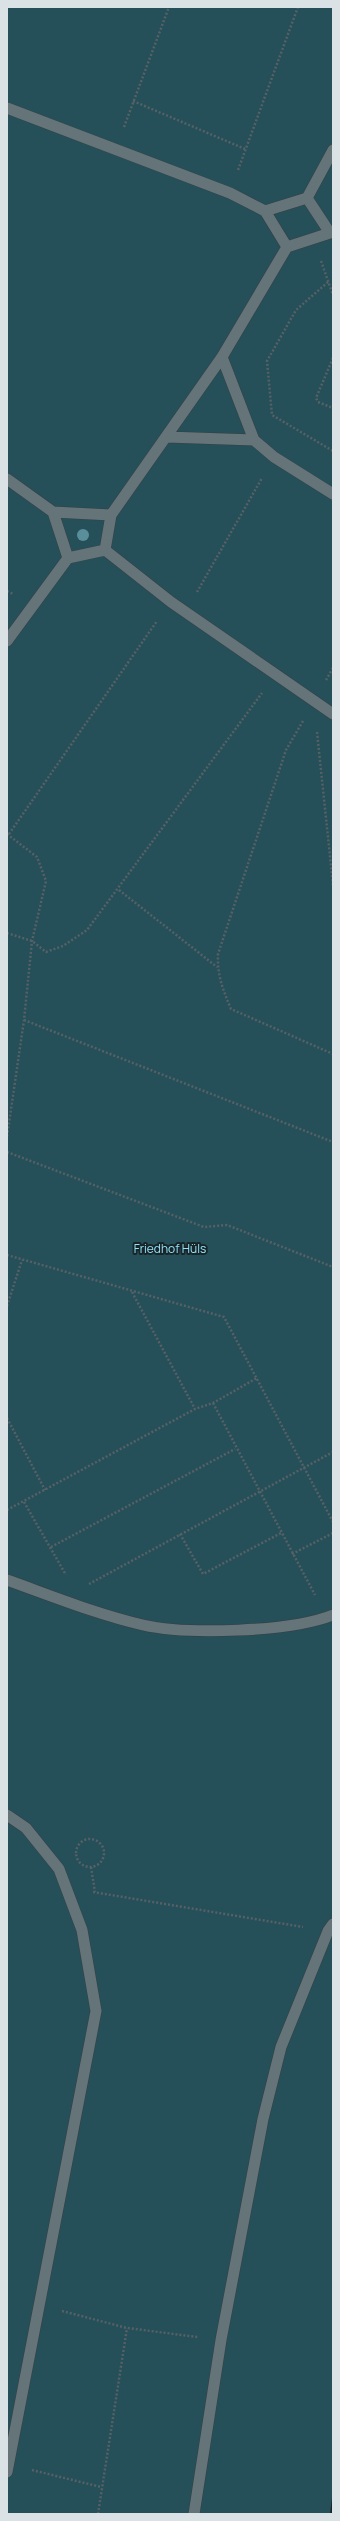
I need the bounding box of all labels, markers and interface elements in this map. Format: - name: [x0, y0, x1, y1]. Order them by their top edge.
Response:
- park label: Friedhof Hüls: [134, 1240, 206, 1257]

